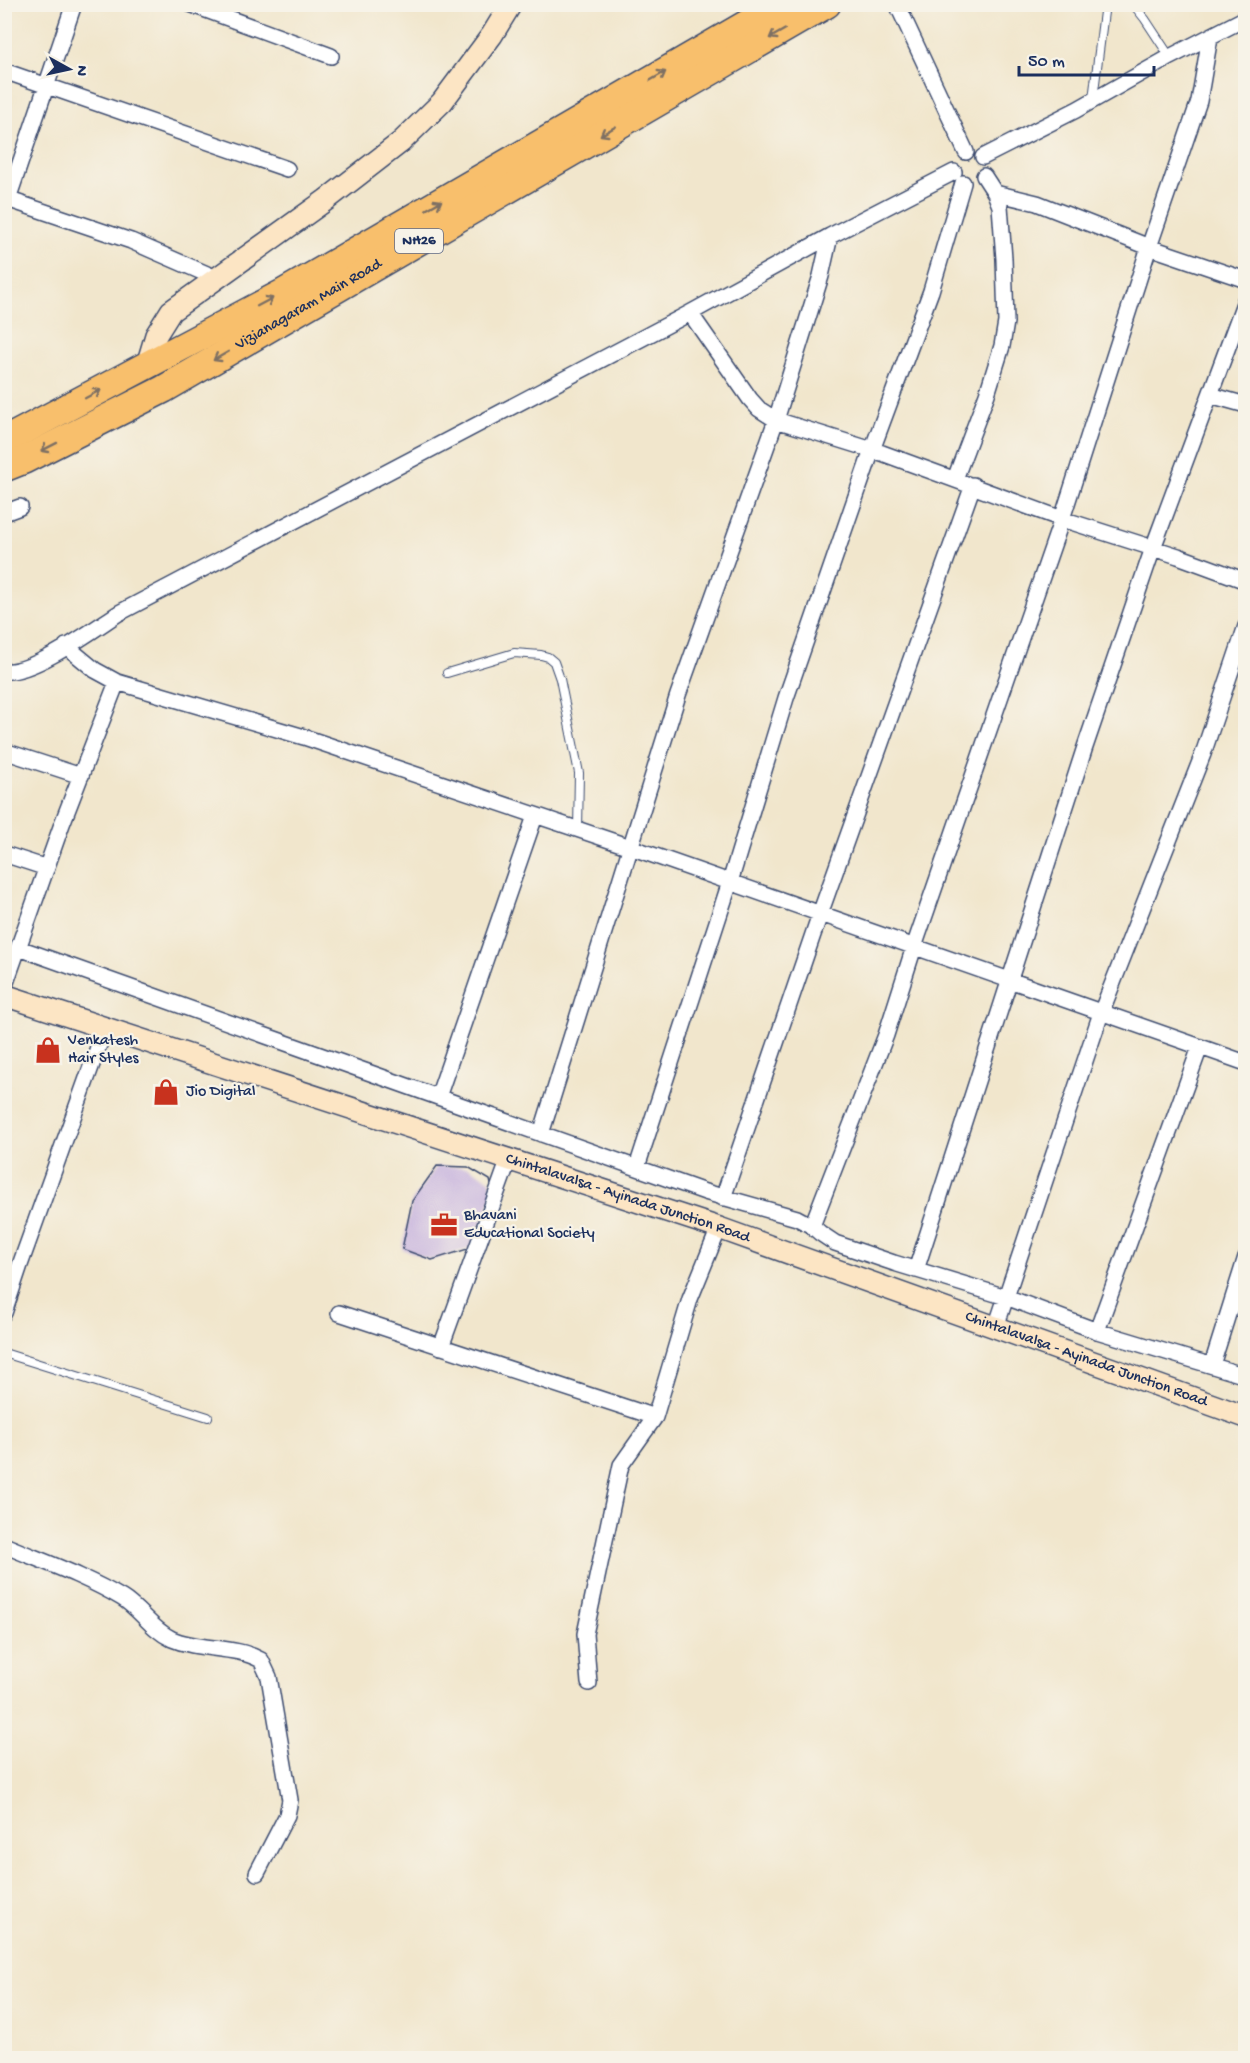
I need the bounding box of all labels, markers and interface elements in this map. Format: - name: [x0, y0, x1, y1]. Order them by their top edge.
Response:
- one-way arrow: [768, 29, 786, 40]
- north arrow: [39, 39, 99, 99]
- scale bar: [1019, 39, 1154, 77]
- text: 50 m: [1028, 52, 1065, 73]
- text: N: [70, 64, 91, 78]
- one-way arrow: [649, 70, 666, 82]
- one-way arrow: [600, 126, 617, 138]
- one-way arrow: [425, 199, 442, 211]
- road number: NH26: [395, 229, 443, 253]
- street label: Vizianagaram Main Road: [231, 254, 387, 355]
- one-way arrow: [256, 296, 274, 307]
- one-way arrow: [213, 350, 230, 362]
- one-way arrow: [84, 388, 102, 399]
- one-way arrow: [41, 442, 59, 454]
- place label: Venkatesh Hair Styles: [67, 1032, 140, 1069]
- shop icon: Venkatesh Hair Styles: [33, 1035, 63, 1065]
- shop icon: Jio Digital: [151, 1077, 181, 1107]
- place label: Jio Digital: [186, 1083, 255, 1102]
- street label: Chintalavalsa - Ayinada Junction Road: [503, 1150, 754, 1248]
- place label: Bhavani Educational Society: [463, 1207, 595, 1244]
- office icon: Bhavani Educational Society: [429, 1210, 459, 1240]
- street label: Chintalavalsa - Ayinada Junction Road: [962, 1307, 1211, 1412]

